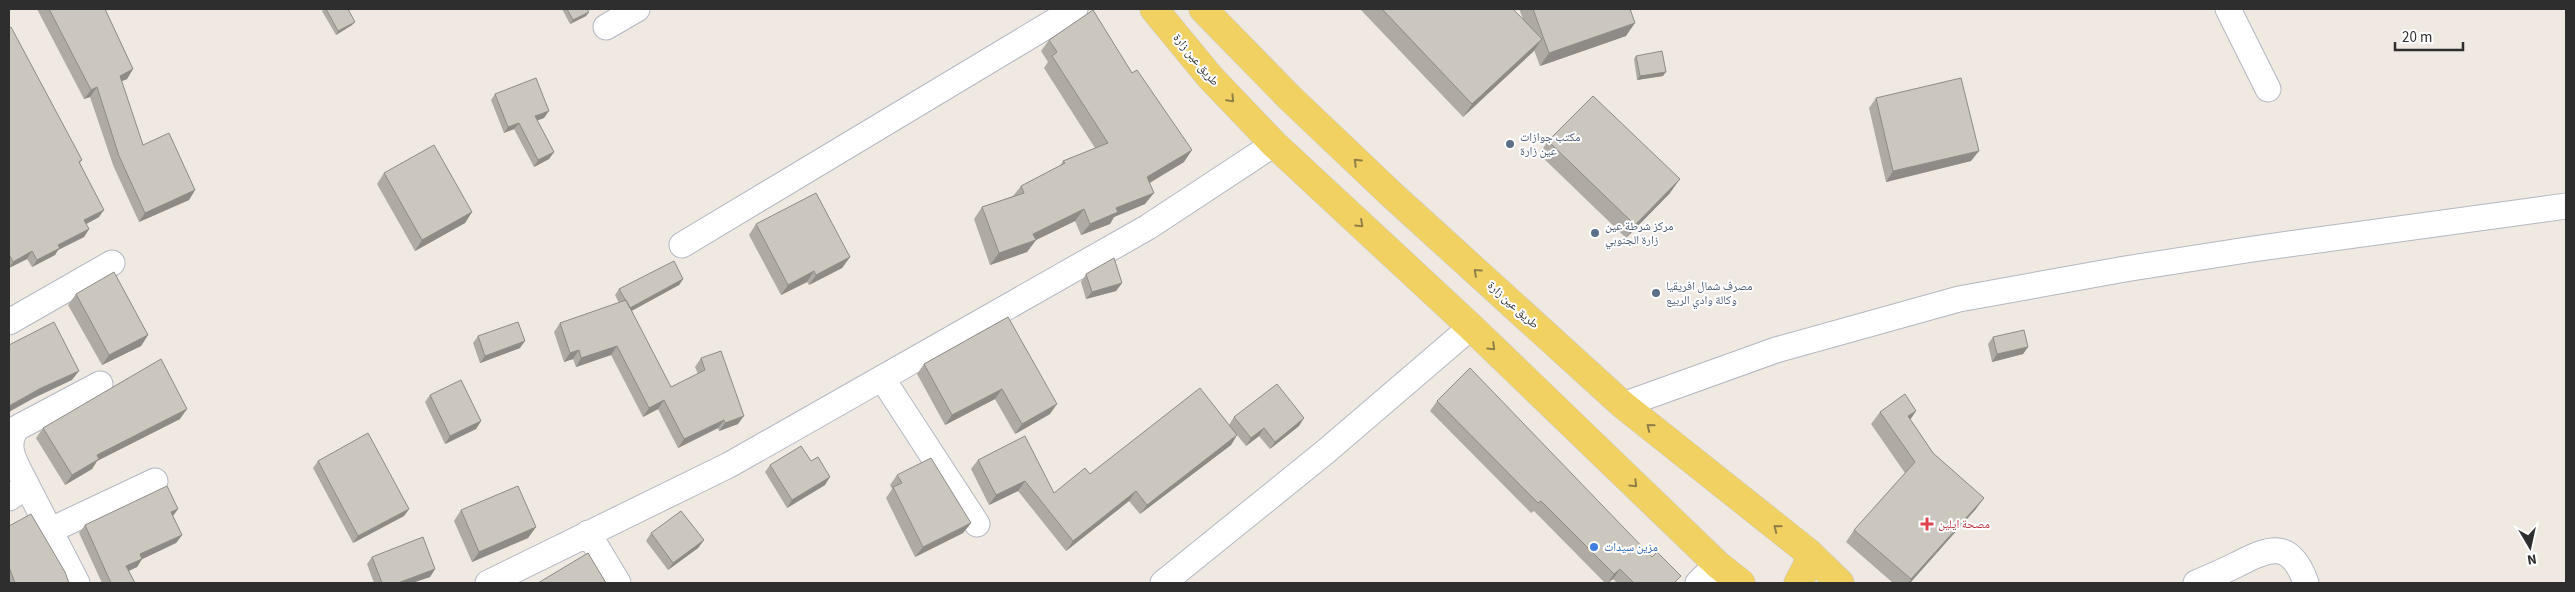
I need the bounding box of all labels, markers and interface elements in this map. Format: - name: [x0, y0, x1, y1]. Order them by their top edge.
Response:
- scale bar: [2395, 20, 2462, 52]
- text: 20 m: [2402, 27, 2432, 48]
- street label: طريق عين زارة: [1169, 30, 1223, 90]
- one-way arrow: [1225, 93, 1234, 102]
- place label: مكتب جوازات عين زارة: [1520, 129, 1580, 160]
- marker: مكتب جوازات عين زارة: [1504, 138, 1516, 150]
- one-way arrow: [1354, 159, 1363, 168]
- one-way arrow: [1355, 218, 1364, 227]
- place label: مركز شرطة عين زارة الجنوبي: [1605, 218, 1673, 250]
- marker: مركز شرطة عين زارة الجنوبي: [1589, 227, 1601, 239]
- one-way arrow: [1473, 269, 1482, 278]
- street label: طريق عين زارة: [1484, 277, 1542, 333]
- place label: مصرف شمال افريقيا وكالة وادي الربيع: [1666, 278, 1753, 310]
- marker: مصرف شمال افريقيا وكالة وادي الربيع: [1650, 287, 1662, 299]
- one-way arrow: [1486, 341, 1495, 350]
- one-way arrow: [1647, 424, 1656, 432]
- one-way arrow: [1628, 478, 1637, 487]
- place label: مصحة ايلين: [1938, 516, 1990, 533]
- marker: مصحة ايلين: [1920, 517, 1934, 531]
- north arrow: [2505, 522, 2555, 572]
- one-way arrow: [1774, 526, 1783, 534]
- place label: مزين سيدات: [1604, 539, 1658, 556]
- marker: مزين سيدات: [1588, 541, 1600, 553]
- text: N: [2526, 548, 2538, 569]

